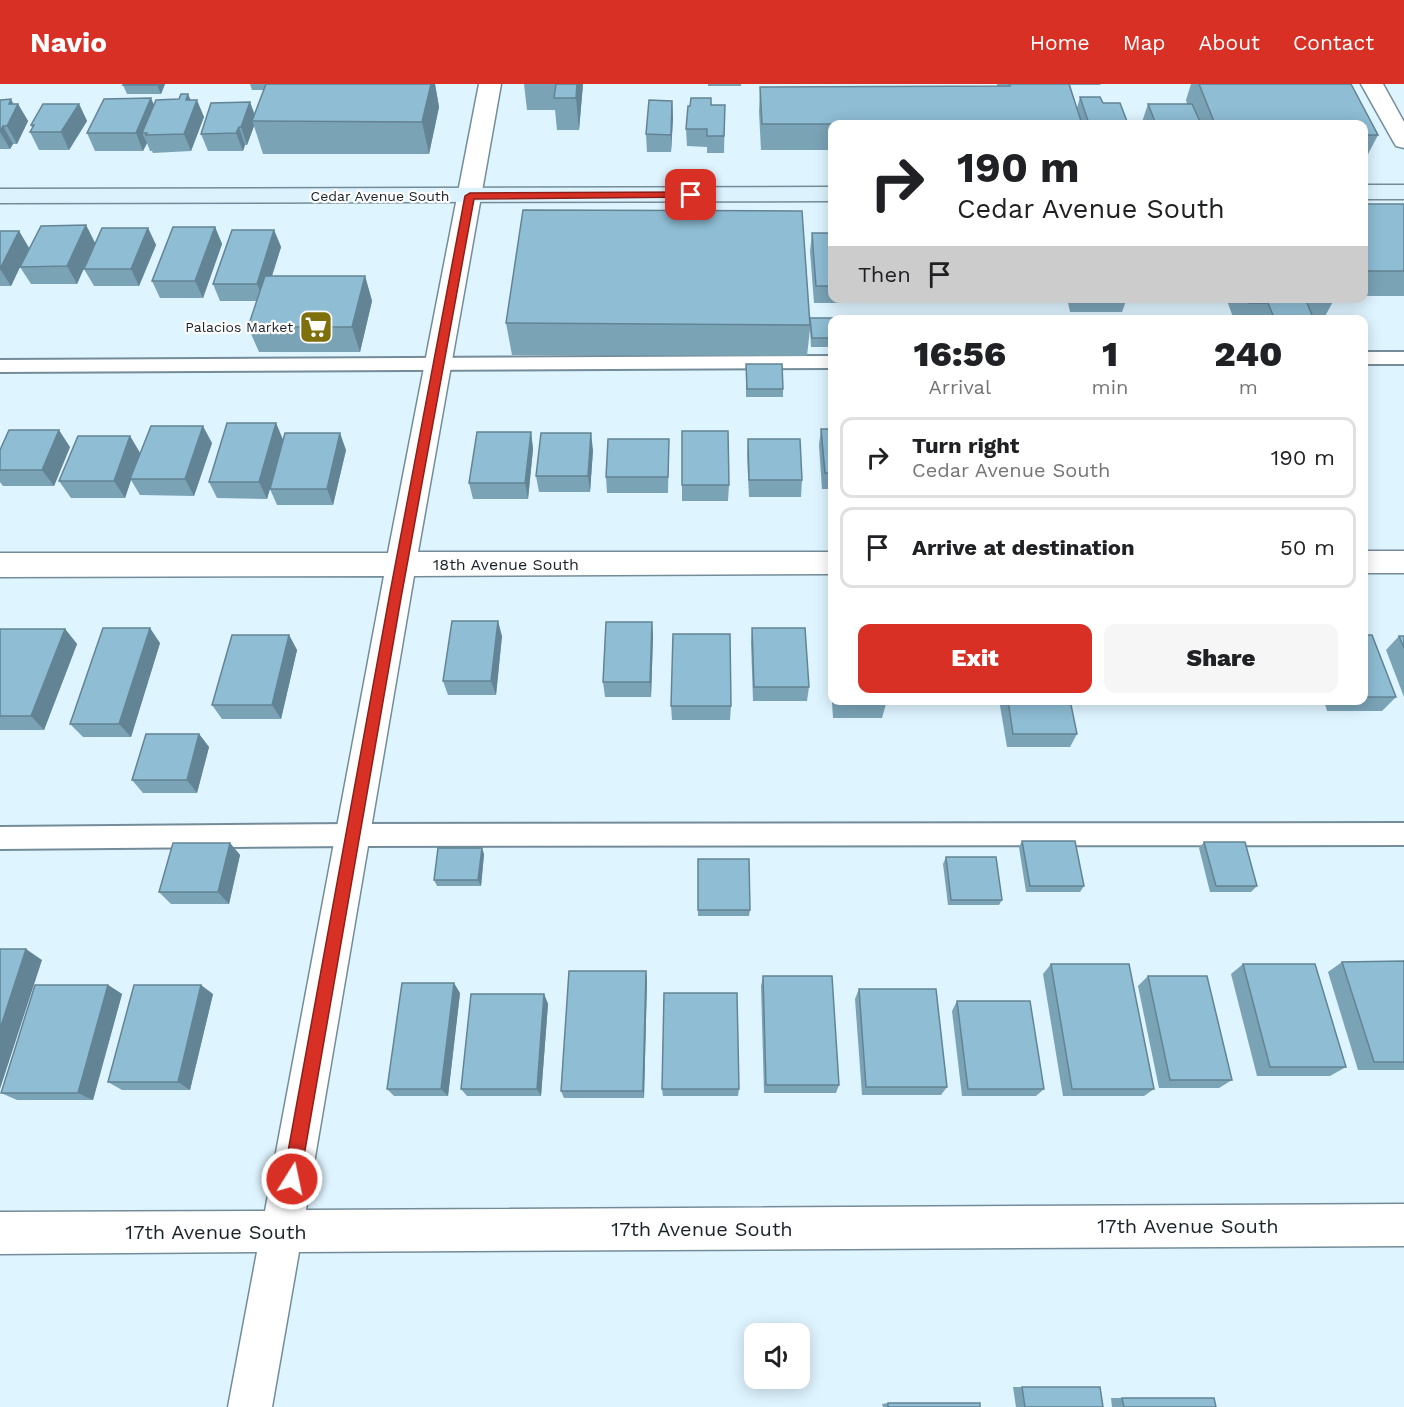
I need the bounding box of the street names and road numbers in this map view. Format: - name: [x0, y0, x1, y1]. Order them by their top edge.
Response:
- street label: Cedar Avenue South: [311, 188, 449, 204]
- street label: 18th Avenue South: [433, 555, 579, 574]
- street label: 17th Avenue South: [1097, 1214, 1279, 1238]
- street label: 17th Avenue South: [611, 1217, 793, 1241]
- street label: 17th Avenue South: [125, 1220, 307, 1244]

